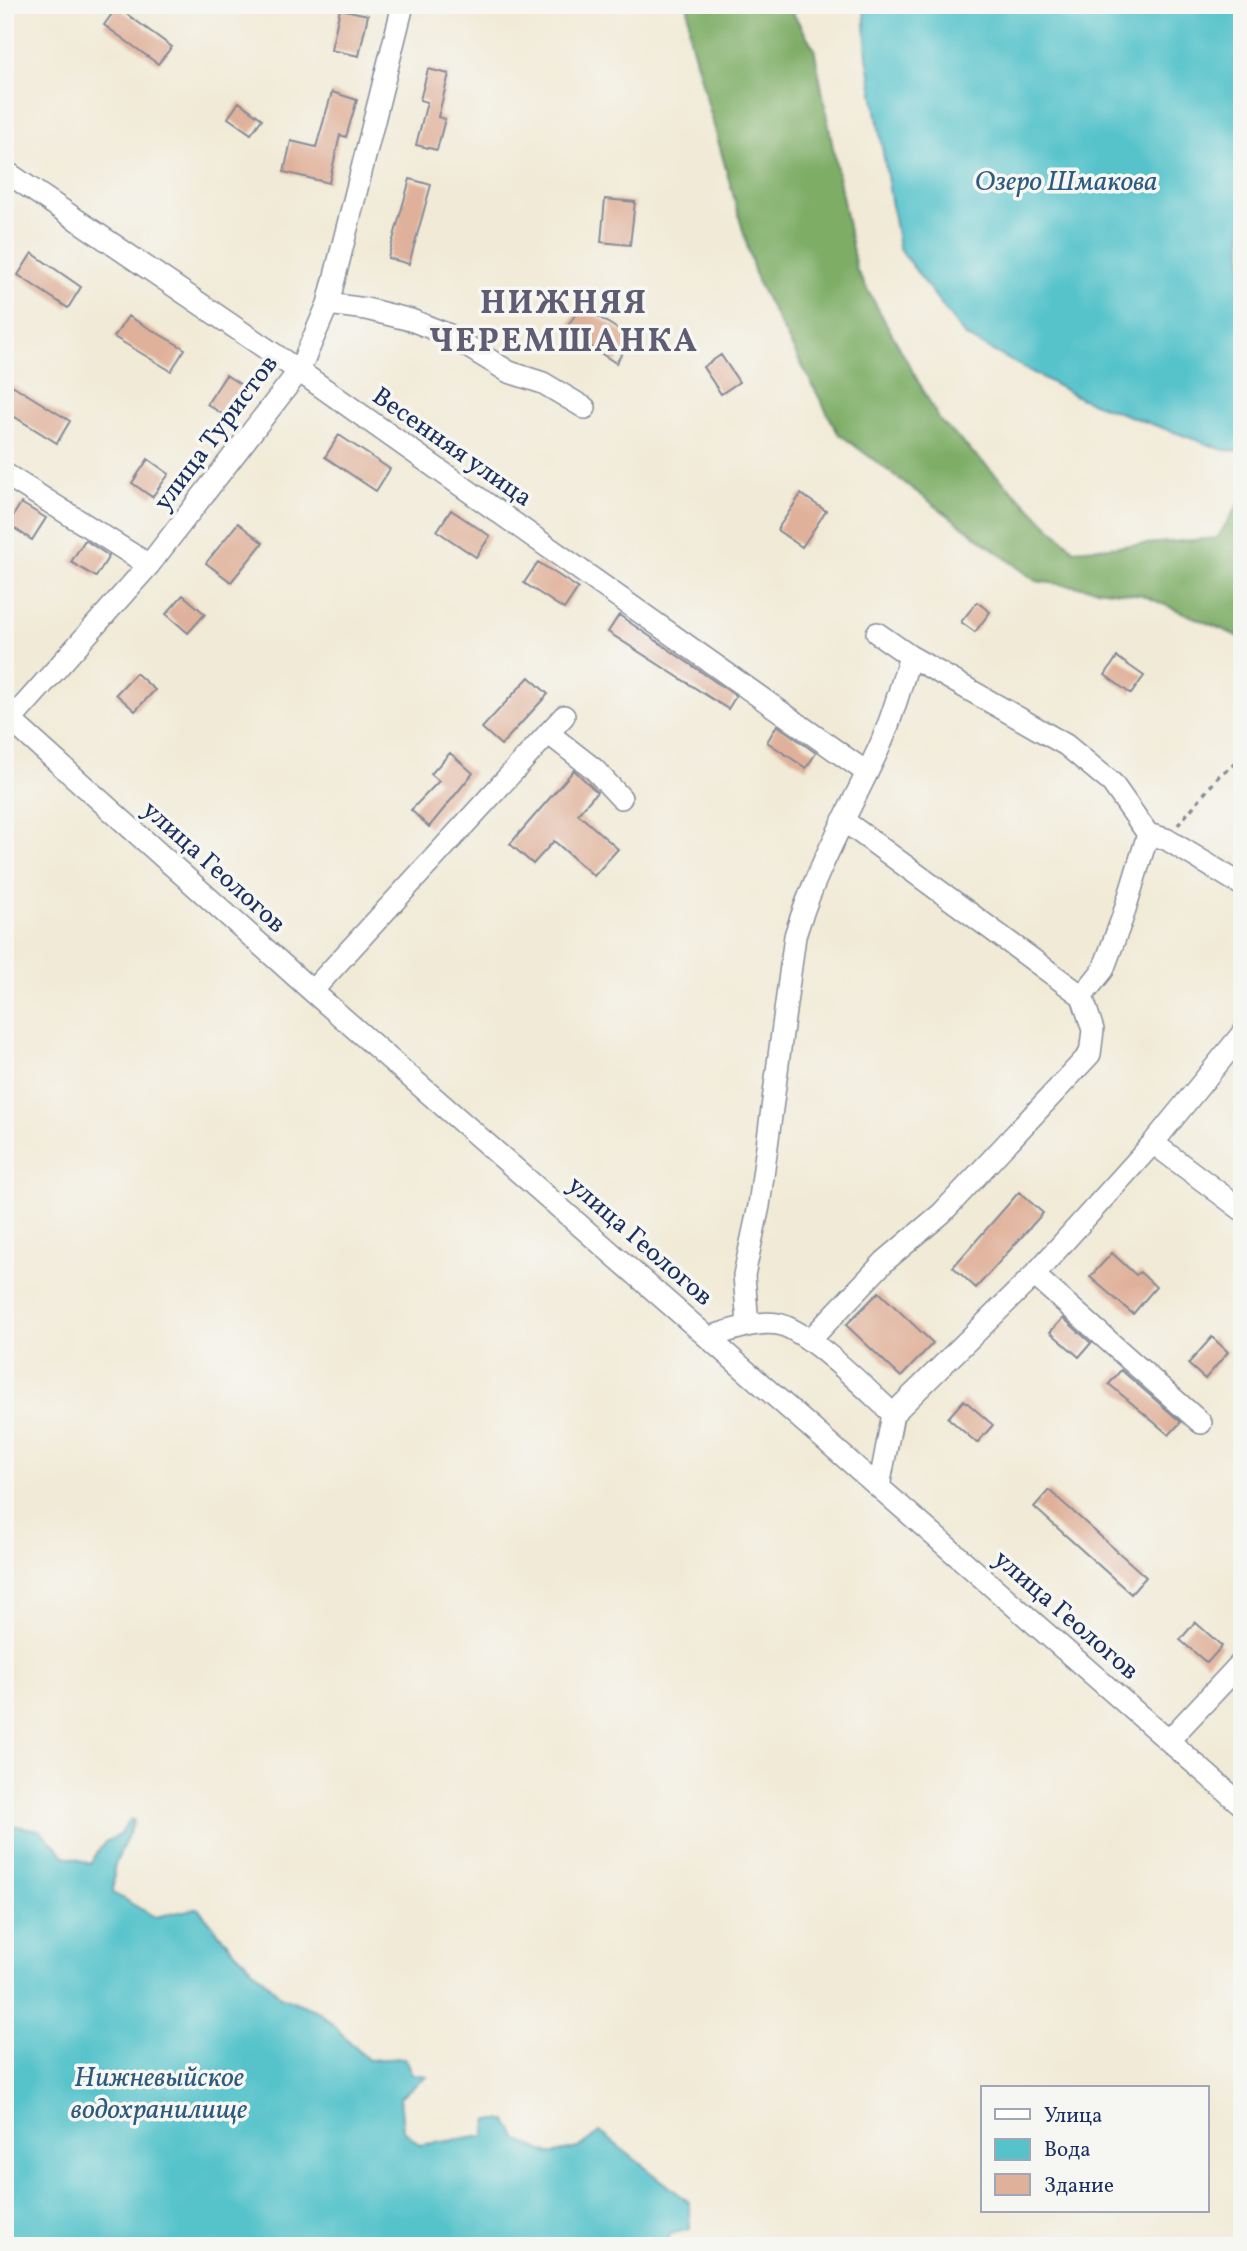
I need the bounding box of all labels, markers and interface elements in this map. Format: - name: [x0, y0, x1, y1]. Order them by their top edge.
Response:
- water label: Озеро Шмакова: [974, 163, 1158, 202]
- district label: НИЖНЯЯ ЧЕРЕМШАНКА: [429, 282, 699, 366]
- street label: улица Туристов: [146, 348, 287, 519]
- street label: Весенняя улица: [365, 379, 539, 516]
- street label: улица Геологов: [134, 793, 294, 942]
- street label: улица Геологов: [559, 1168, 720, 1315]
- street label: улица Геологов: [985, 1542, 1146, 1689]
- water label: Нижневыйское водохранилище: [71, 2059, 247, 2130]
- legend: [981, 2086, 1208, 2212]
- text: Улица: [1044, 2102, 1102, 2131]
- text: Вода: [1044, 2136, 1091, 2165]
- text: Здание: [1044, 2172, 1114, 2201]

